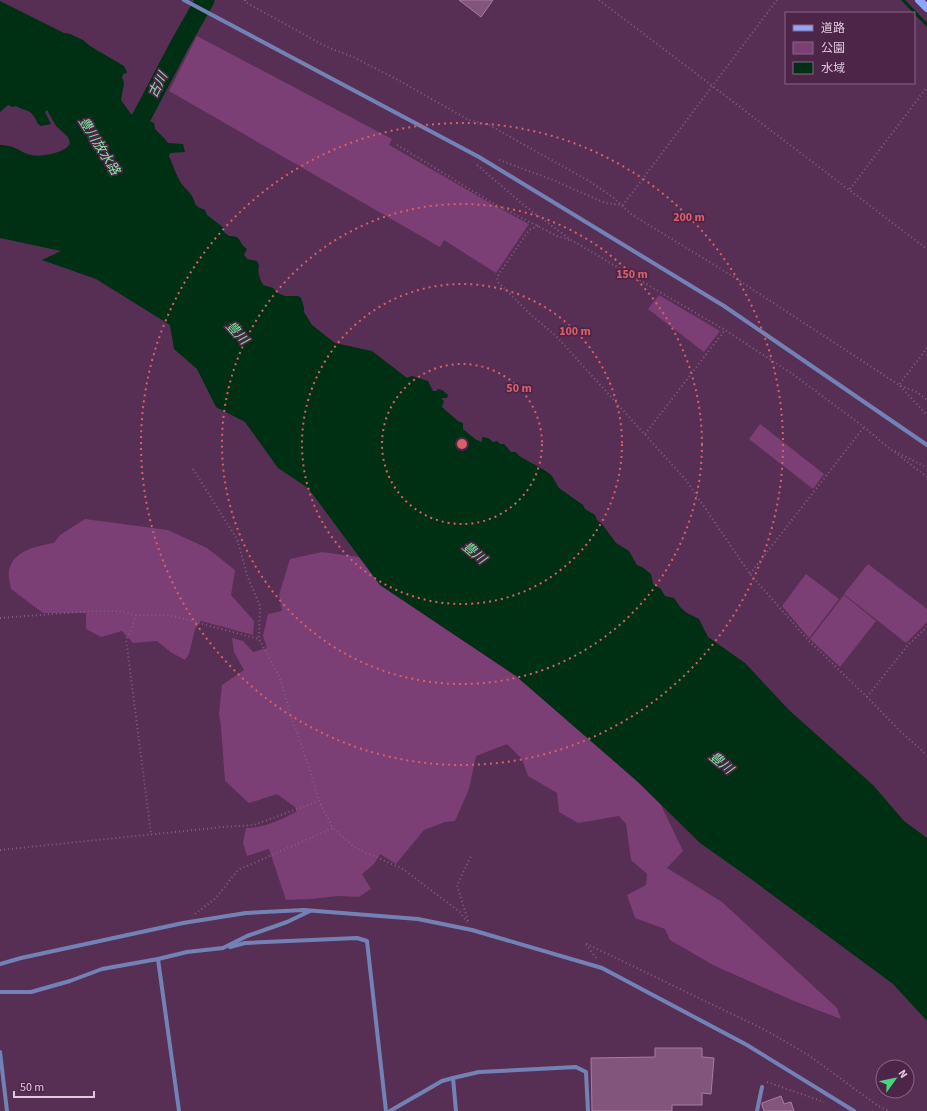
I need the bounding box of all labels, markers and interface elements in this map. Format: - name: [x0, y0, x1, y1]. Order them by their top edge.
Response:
- legend: [785, 12, 915, 84]
- text: 道路: [821, 20, 845, 37]
- text: 公園: [821, 40, 845, 57]
- text: 水域: [821, 60, 845, 77]
- water label: 古川: [144, 68, 173, 101]
- water label: 豊川放水路: [74, 114, 124, 179]
- text: 200 m: [673, 209, 705, 226]
- text: 150 m: [616, 266, 648, 283]
- water label: 豊川: [222, 317, 254, 350]
- text: 100 m: [559, 323, 591, 340]
- text: 50 m: [506, 380, 532, 397]
- centre of rings: [455, 437, 469, 451]
- water label: 豊川: [458, 538, 491, 570]
- water label: 豊川: [705, 748, 738, 780]
- north arrow: [875, 1059, 915, 1099]
- text: N: [895, 1067, 911, 1081]
- scale bar: [14, 1073, 94, 1099]
- text: 50 m: [20, 1079, 44, 1096]

